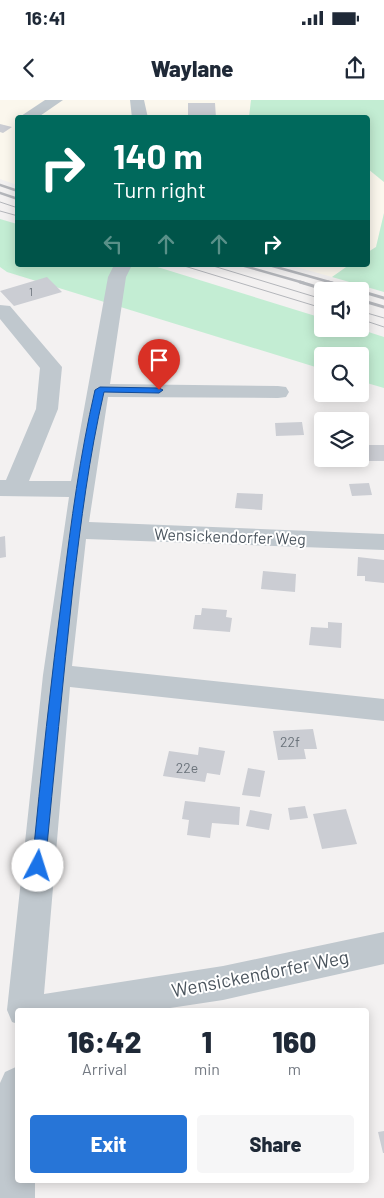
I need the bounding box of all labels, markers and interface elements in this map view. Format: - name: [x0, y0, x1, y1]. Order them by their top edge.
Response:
- text: 16:41: [25, 6, 65, 29]
- icon: back: [15, 54, 43, 82]
- icon: share: [341, 54, 369, 82]
- text: Waylane: [151, 55, 233, 81]
- text: 140 m: [113, 134, 203, 176]
- icon: right: [30, 135, 95, 200]
- text: Turn right: [113, 176, 206, 202]
- icon: left: [99, 230, 127, 258]
- icon: ahead: [152, 230, 180, 258]
- icon: ahead: [205, 230, 233, 258]
- icon: right: [258, 230, 286, 258]
- map controls: [314, 282, 369, 467]
- button: sound: [314, 282, 369, 337]
- house number: 1: [29, 285, 33, 298]
- pin: [138, 339, 180, 390]
- icon: arrive: [145, 346, 173, 374]
- button: search: [314, 347, 369, 402]
- button: layers: [314, 412, 369, 467]
- street label: Wensickendorfer Weg: [154, 524, 306, 548]
- house number: 22f: [280, 733, 300, 750]
- house number: 22e: [176, 759, 198, 776]
- position arrow: [11, 839, 63, 891]
- street label: Wensickendorfer Weg: [169, 945, 351, 1001]
- text: 16:42: [67, 1023, 141, 1059]
- text: 1: [202, 1023, 212, 1059]
- text: 160: [272, 1023, 316, 1059]
- text: Arrival: [82, 1059, 127, 1078]
- text: min: [194, 1059, 220, 1078]
- text: m: [288, 1059, 301, 1078]
- button: Exit: [30, 1115, 187, 1173]
- button: Share: [197, 1115, 354, 1173]

